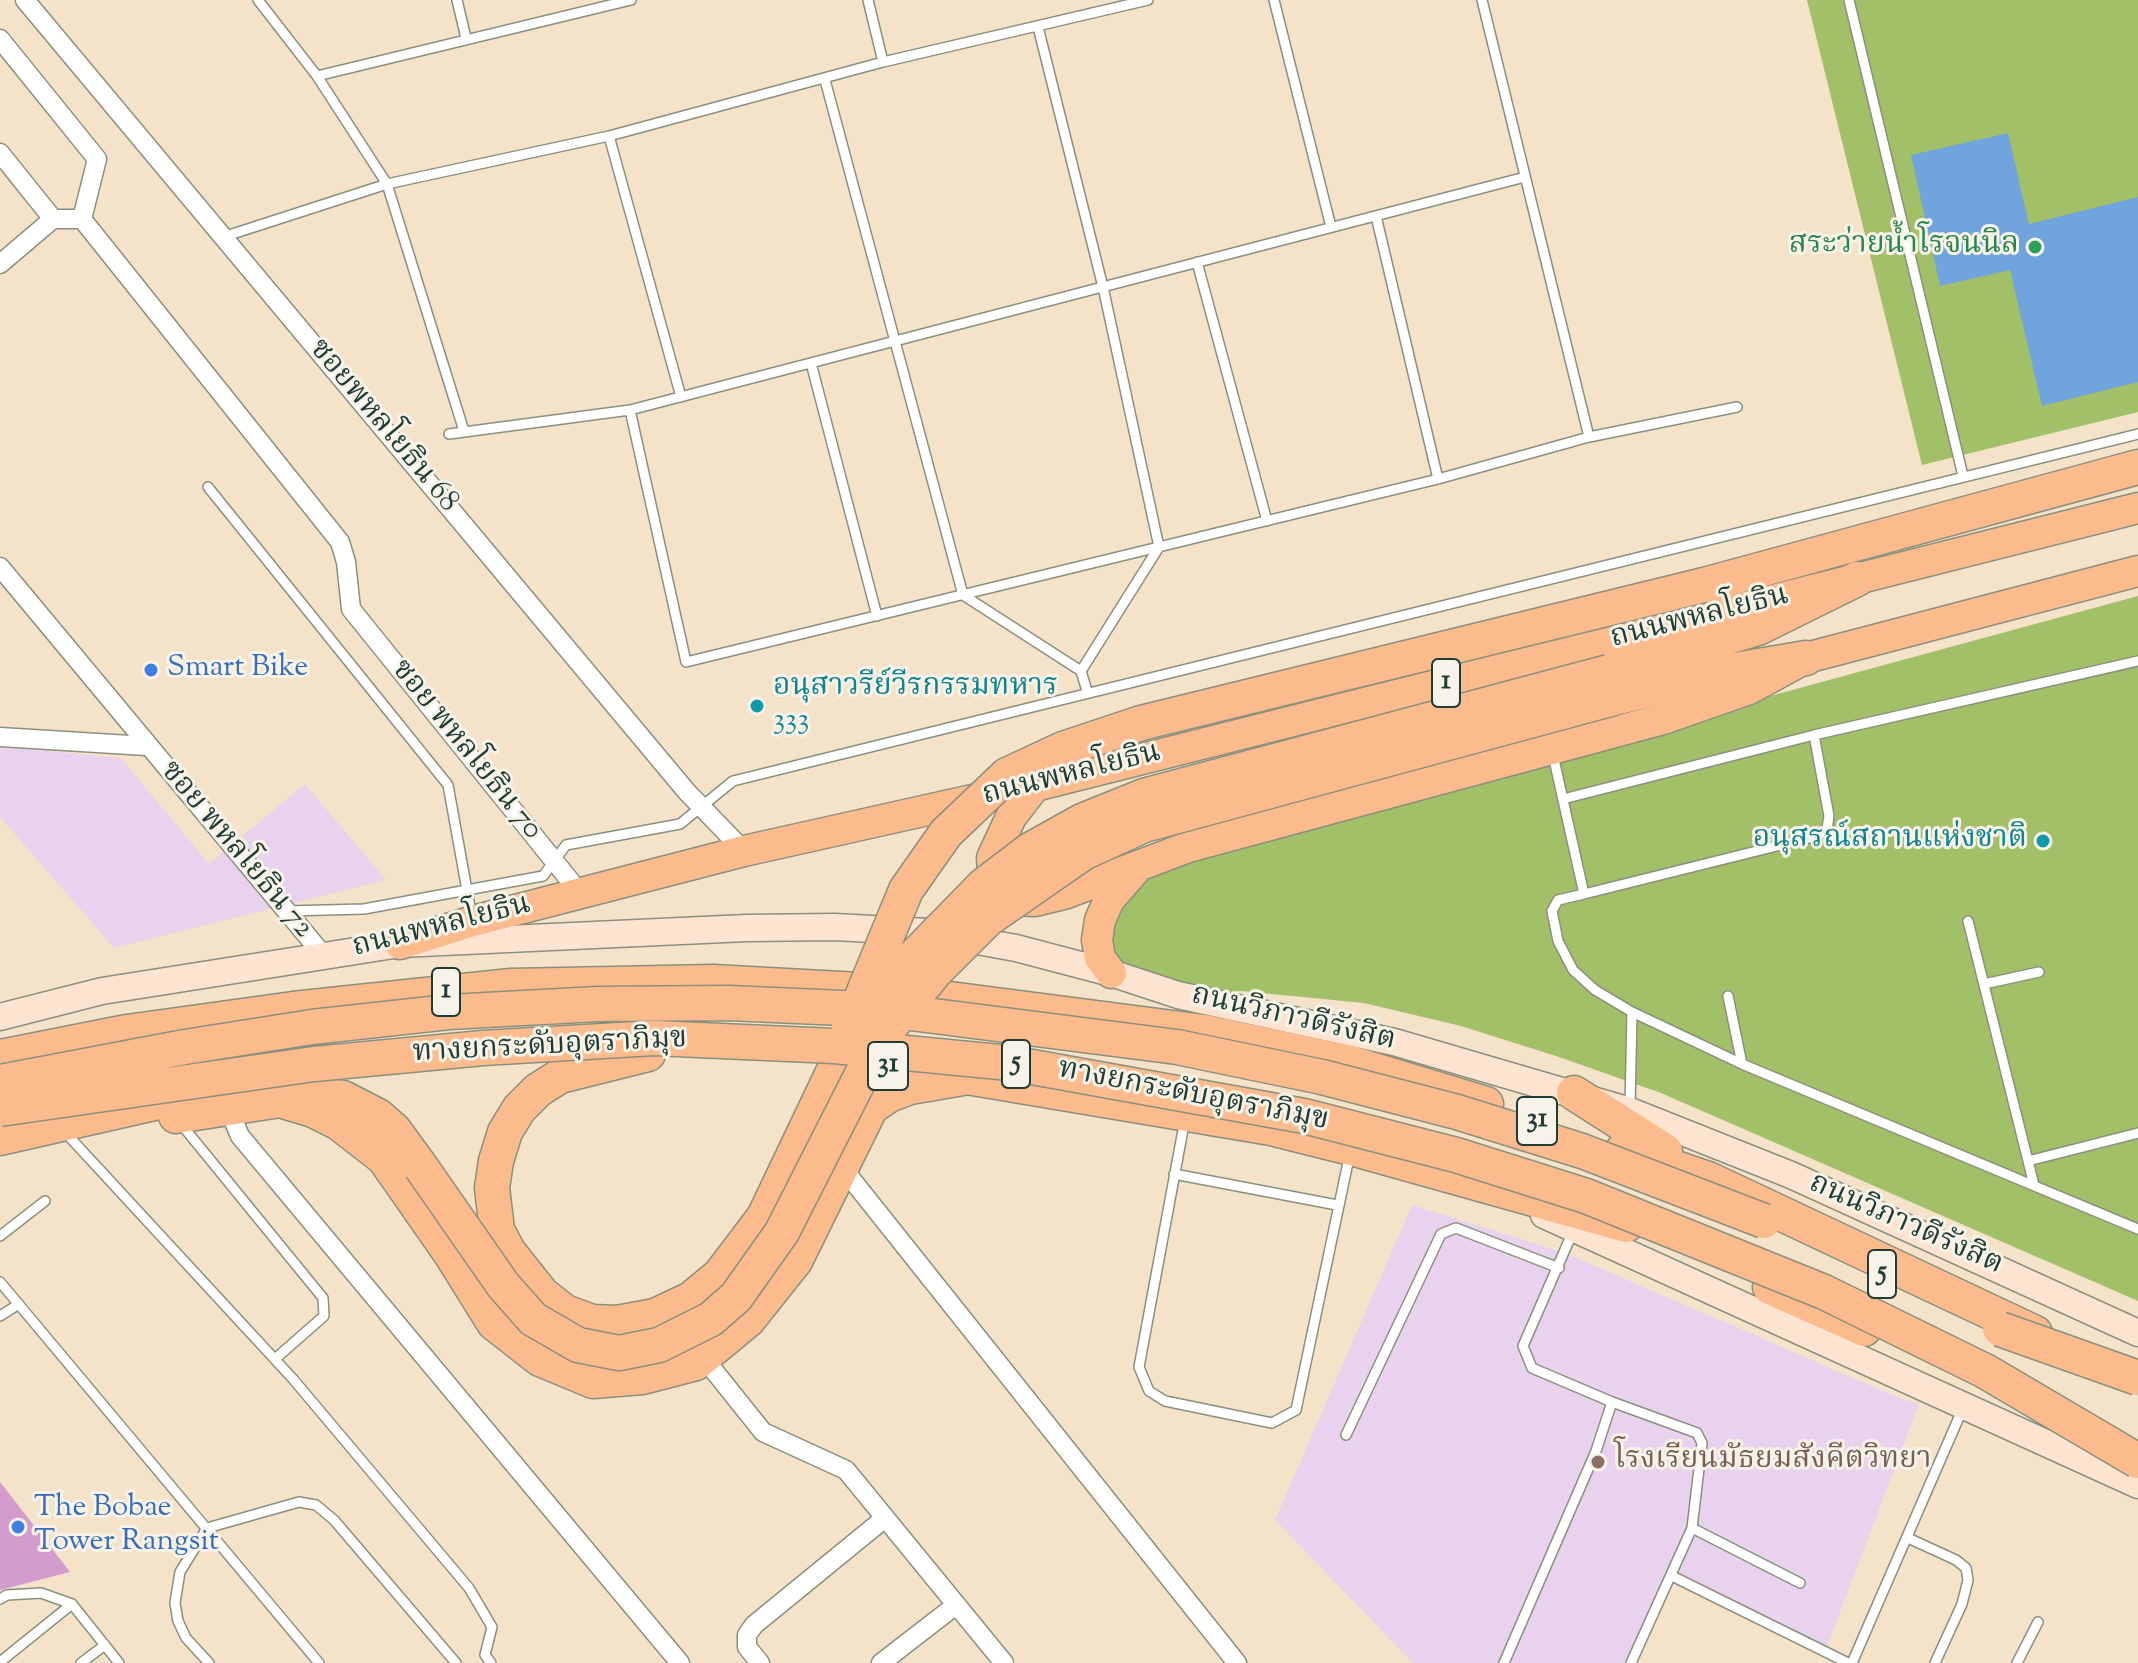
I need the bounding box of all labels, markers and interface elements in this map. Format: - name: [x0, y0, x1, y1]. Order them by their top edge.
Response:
- place label: สระว่ายน้ำโรจนนิล: [1789, 229, 2019, 265]
- marker: สระว่ายน้ำโรจนนิล: [2026, 238, 2044, 256]
- street label: ซอยพหลโยธิน 68: [299, 333, 465, 521]
- street label: ถนนพหลโยธิน: [1607, 579, 1793, 659]
- place label: Smart Bike: [167, 652, 308, 688]
- street label: ซอย พหลโยธิน 70: [381, 654, 549, 848]
- road number: 1: [1432, 659, 1460, 707]
- marker: Smart Bike: [142, 661, 160, 679]
- place label: อนุสาวรีย์วีรกรรมทหาร 333: [773, 671, 1058, 742]
- marker: อนุสาวรีย์วีรกรรมทหาร 333: [748, 697, 766, 715]
- street label: ถนนพหลโยธิน: [979, 736, 1165, 816]
- street label: ซอย พหลโยธิน 72: [151, 755, 319, 947]
- place label: อนุสรณ์สถานแห่งชาติ: [1753, 823, 2027, 859]
- marker: อนุสรณ์สถานแห่งชาติ: [2034, 832, 2052, 850]
- street label: ถนนพหลโยธิน: [349, 888, 535, 968]
- road number: 1: [432, 968, 460, 1016]
- street label: ถนนวิภาวดีรังสิต: [1187, 979, 1399, 1061]
- street label: ทางยกระดับอุตราภิมุข: [412, 1023, 688, 1073]
- road number: 5: [1002, 1040, 1030, 1088]
- road number: 31: [868, 1042, 908, 1090]
- street label: ทางยกระดับอุตราภิมุข: [1055, 1053, 1331, 1141]
- road number: 31: [1517, 1097, 1557, 1145]
- street label: ถนนวิภาวดีรังสิต: [1802, 1167, 2008, 1285]
- road number: 5: [1868, 1250, 1896, 1298]
- place label: โรงเรียนมัธยมสังคีตวิทยา: [1614, 1444, 1932, 1480]
- marker: โรงเรียนมัธยมสังคีตวิทยา: [1589, 1453, 1607, 1471]
- place label: The Bobae Tower Rangsit: [34, 1492, 219, 1562]
- marker: The Bobae Tower Rangsit: [9, 1518, 27, 1536]

